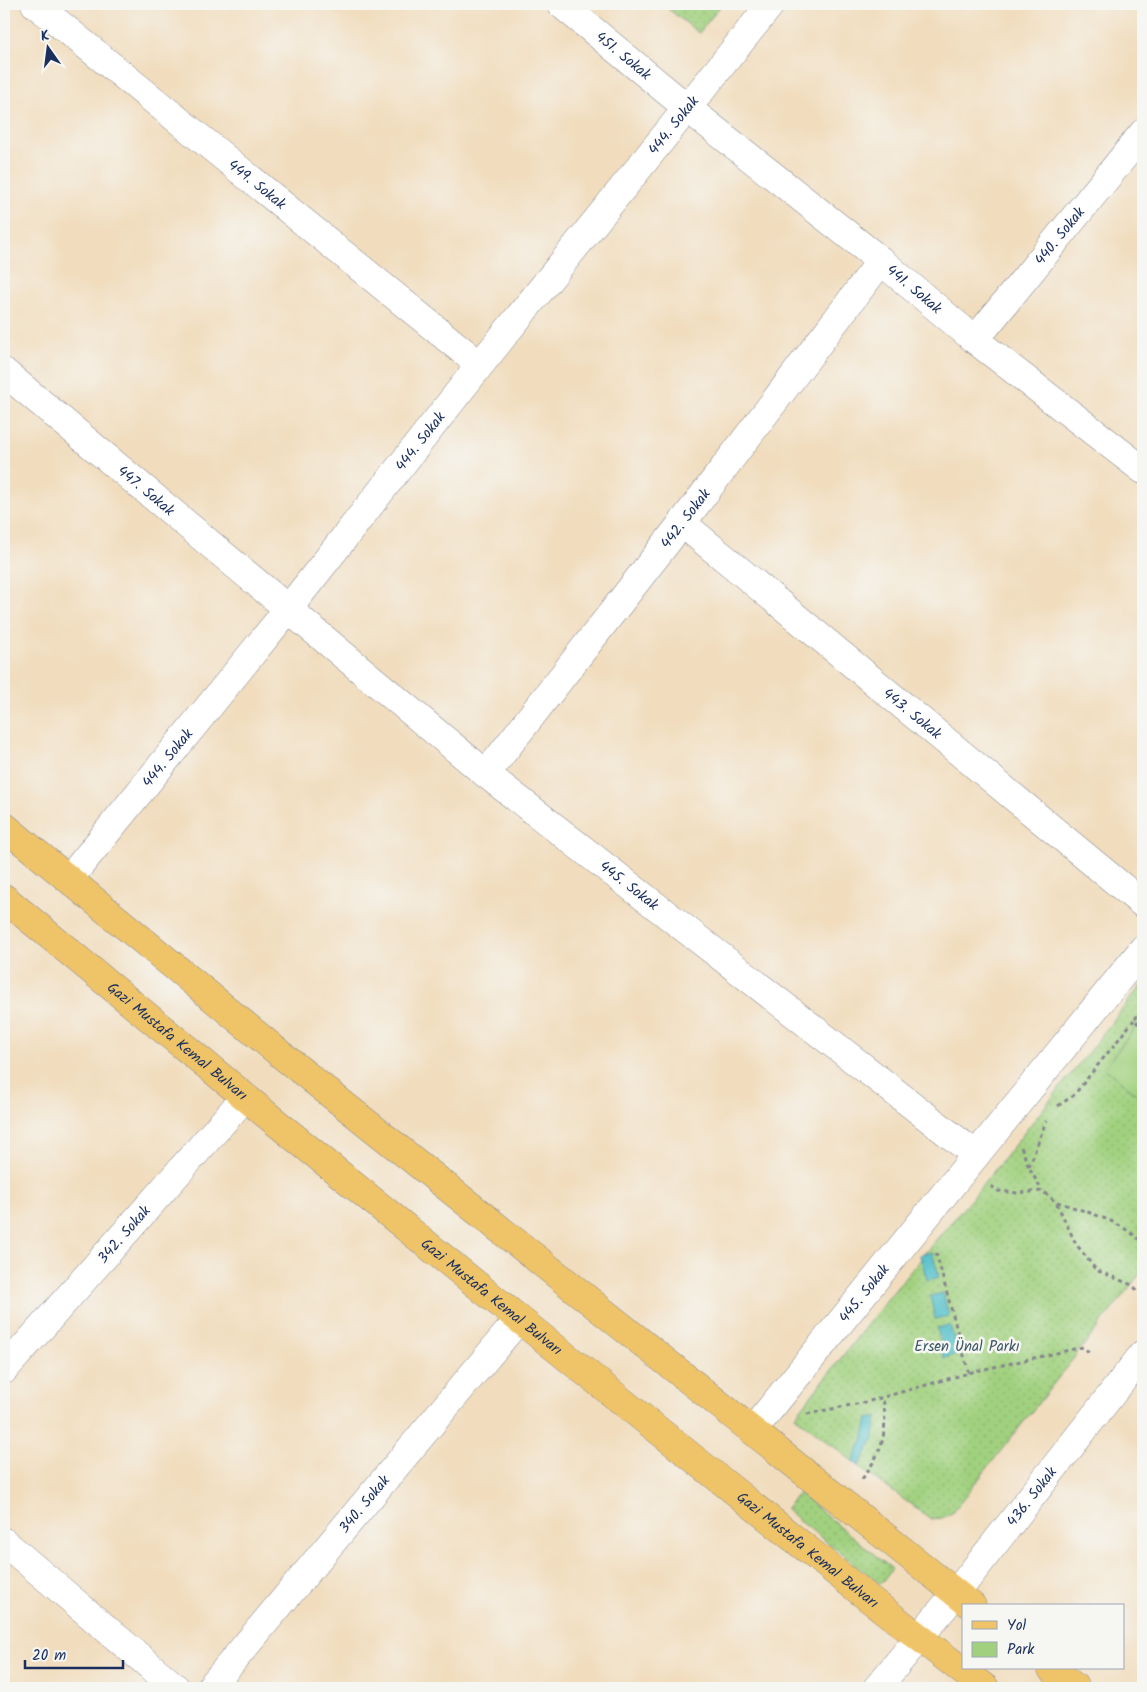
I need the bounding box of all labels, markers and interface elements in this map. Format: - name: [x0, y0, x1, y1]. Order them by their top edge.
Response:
- north arrow: [22, 22, 72, 72]
- text: K: [38, 25, 52, 48]
- street label: 451. Sokak: [590, 26, 657, 87]
- street label: 444. Sokak: [643, 90, 706, 161]
- street label: 449. Sokak: [222, 154, 292, 217]
- street label: 440. Sokak: [1029, 201, 1092, 271]
- street label: 441. Sokak: [880, 259, 948, 321]
- street label: 444. Sokak: [390, 406, 452, 477]
- street label: 447. Sokak: [111, 460, 180, 523]
- street label: 442. Sokak: [655, 483, 718, 555]
- street label: 443. Sokak: [877, 683, 947, 747]
- street label: 444. Sokak: [137, 723, 200, 793]
- street label: 445. Sokak: [594, 855, 664, 918]
- street label: Gazi Mustafa Kemal Bulvarı: [101, 977, 253, 1107]
- street label: 342. Sokak: [92, 1200, 158, 1270]
- street label: Gazi Mustafa Kemal Bulvarı: [415, 1233, 567, 1362]
- street label: 445. Sokak: [833, 1258, 897, 1329]
- park label: Ersen Ünal Parkı: [914, 1335, 1020, 1359]
- street label: 436. Sokak: [1001, 1461, 1064, 1532]
- street label: 340. Sokak: [333, 1469, 397, 1539]
- street label: Gazi Mustafa Kemal Bulvarı: [731, 1486, 884, 1615]
- legend: [962, 1604, 1124, 1670]
- text: Yol: [1007, 1614, 1026, 1638]
- scale bar: [25, 1637, 122, 1669]
- text: Park: [1007, 1638, 1035, 1662]
- text: 20 m: [32, 1644, 66, 1668]

